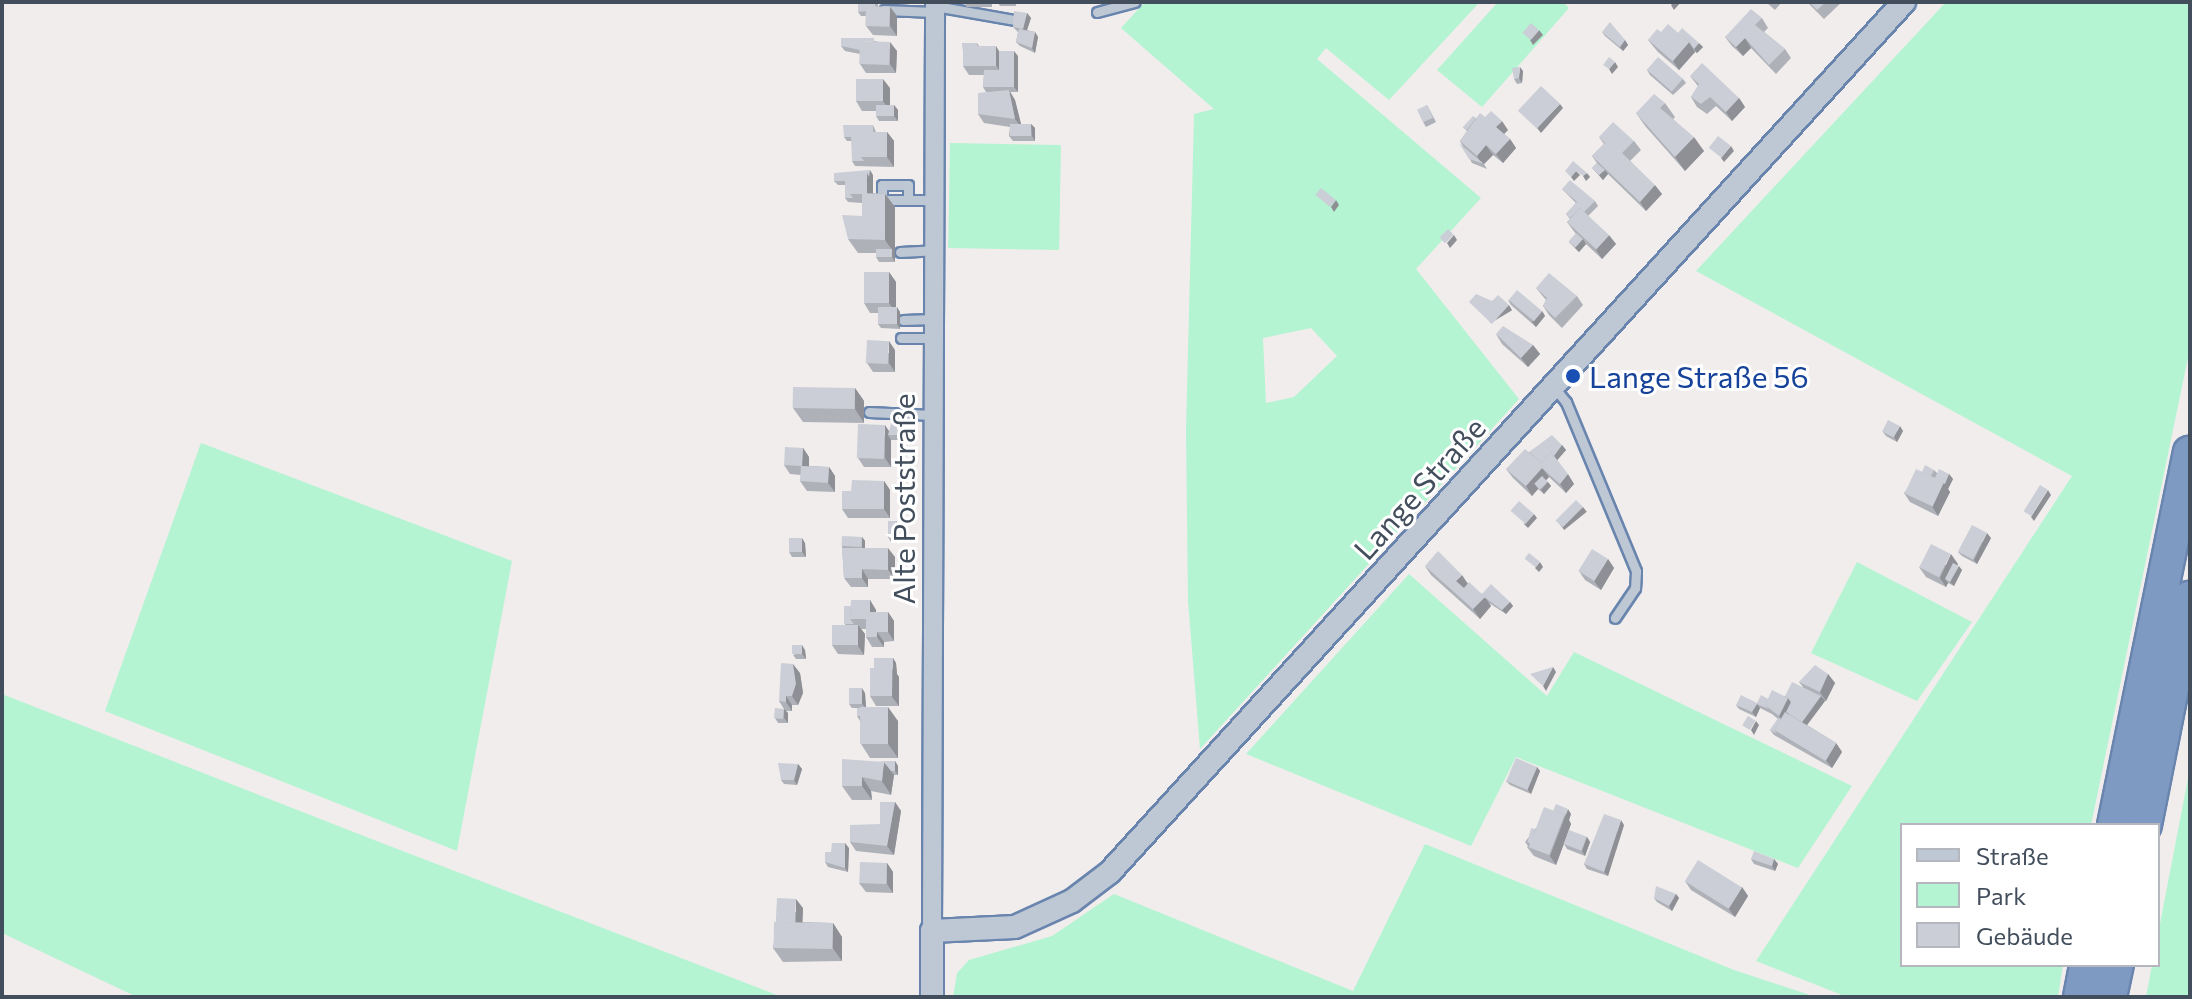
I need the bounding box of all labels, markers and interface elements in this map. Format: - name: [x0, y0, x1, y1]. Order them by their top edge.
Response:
- place label: Lange Straße 56: [1589, 358, 1809, 394]
- marker: Lange Straße 56: [1564, 367, 1582, 385]
- street label: Alte Poststraße: [885, 393, 921, 605]
- street label: Lange Straße: [1346, 410, 1492, 566]
- legend: [1900, 823, 2160, 967]
- text: Straße: [1976, 841, 2049, 870]
- text: Park: [1976, 881, 2026, 910]
- text: Gebäude: [1976, 921, 2073, 950]

